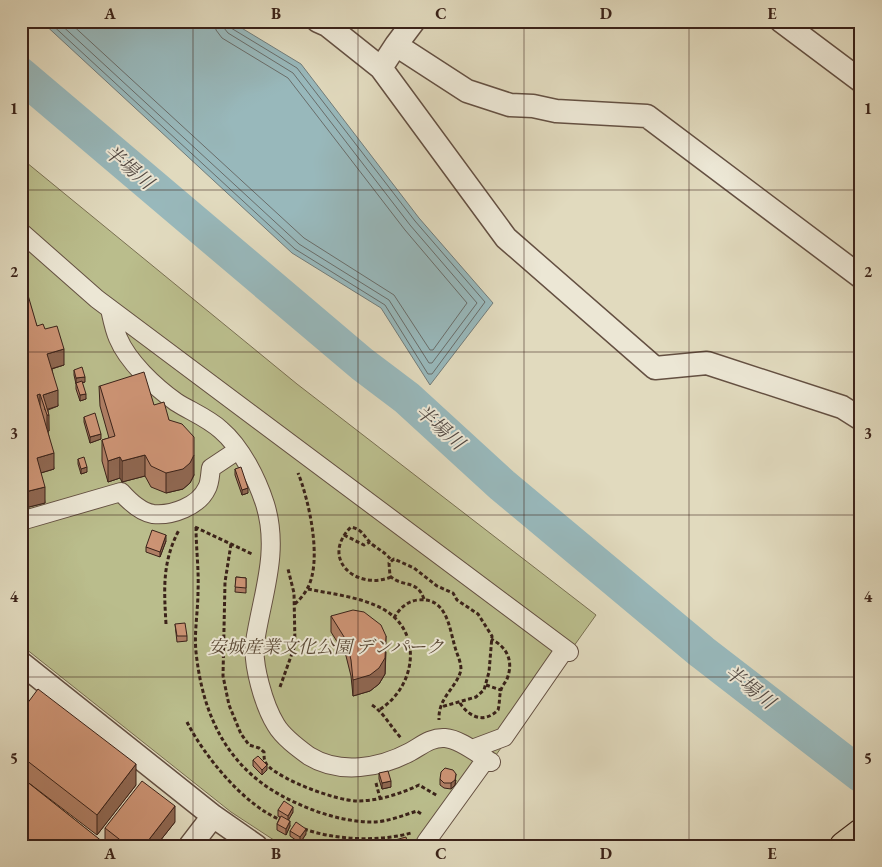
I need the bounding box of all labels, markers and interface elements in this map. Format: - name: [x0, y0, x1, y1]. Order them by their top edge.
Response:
- text: A: [103, 3, 116, 24]
- text: B: [271, 3, 281, 24]
- text: C: [435, 3, 447, 24]
- text: D: [600, 3, 612, 24]
- text: E: [767, 3, 777, 24]
- text: 1: [10, 98, 18, 119]
- text: 1: [864, 98, 872, 119]
- water label: 半場川: [99, 139, 160, 196]
- text: 2: [10, 261, 19, 282]
- text: 2: [864, 261, 873, 282]
- water label: 半場川: [410, 399, 471, 456]
- text: 3: [10, 423, 18, 444]
- text: 3: [864, 423, 872, 444]
- text: 4: [10, 586, 19, 607]
- text: 4: [864, 586, 873, 607]
- park label: 安城産業文化公園 デンパーク: [208, 635, 444, 658]
- water label: 半場川: [720, 660, 782, 716]
- text: 5: [10, 748, 18, 769]
- text: 5: [864, 748, 872, 769]
- text: A: [103, 843, 116, 864]
- text: B: [271, 843, 281, 864]
- text: C: [435, 843, 447, 864]
- text: D: [600, 843, 612, 864]
- text: E: [767, 843, 777, 864]

